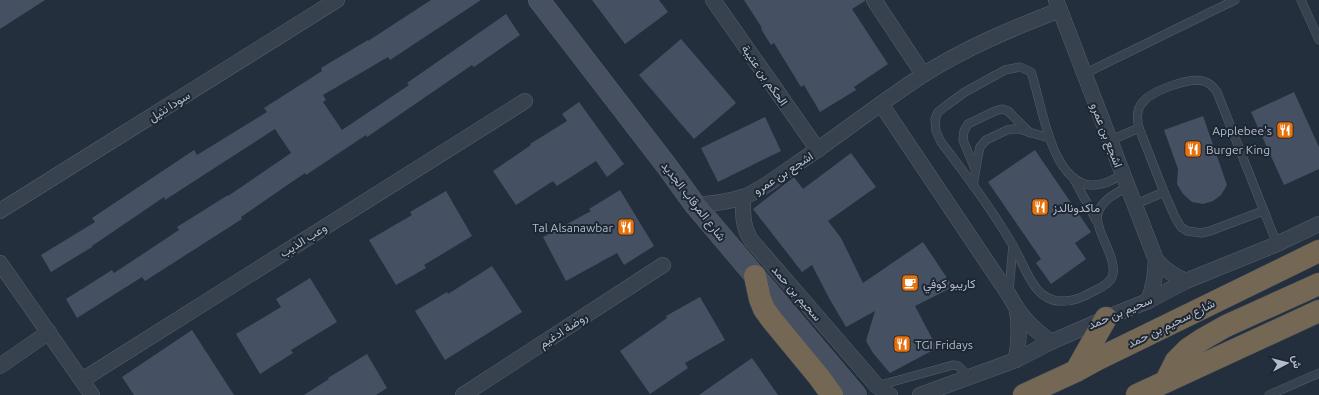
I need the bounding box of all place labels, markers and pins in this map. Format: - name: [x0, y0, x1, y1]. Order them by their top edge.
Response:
- restaurant icon: Applebee's: [1275, 120, 1295, 140]
- place label: Applebee's: [1212, 124, 1272, 137]
- restaurant icon: Burger King: [1183, 139, 1203, 159]
- place label: Burger King: [1206, 143, 1270, 156]
- restaurant icon: ماكدونالدز: [1030, 197, 1050, 217]
- place label: ماكدونالدز: [1052, 201, 1100, 216]
- restaurant icon: Tal Alsanawbar: [616, 217, 636, 237]
- place label: Tal Alsanawbar: [532, 221, 613, 234]
- cafe icon: كاريبو كوفي: [900, 273, 920, 293]
- place label: كاريبو كوفي: [923, 277, 976, 294]
- restaurant icon: TGI Fridays: [892, 334, 912, 354]
- place label: TGI Fridays: [915, 338, 973, 351]

